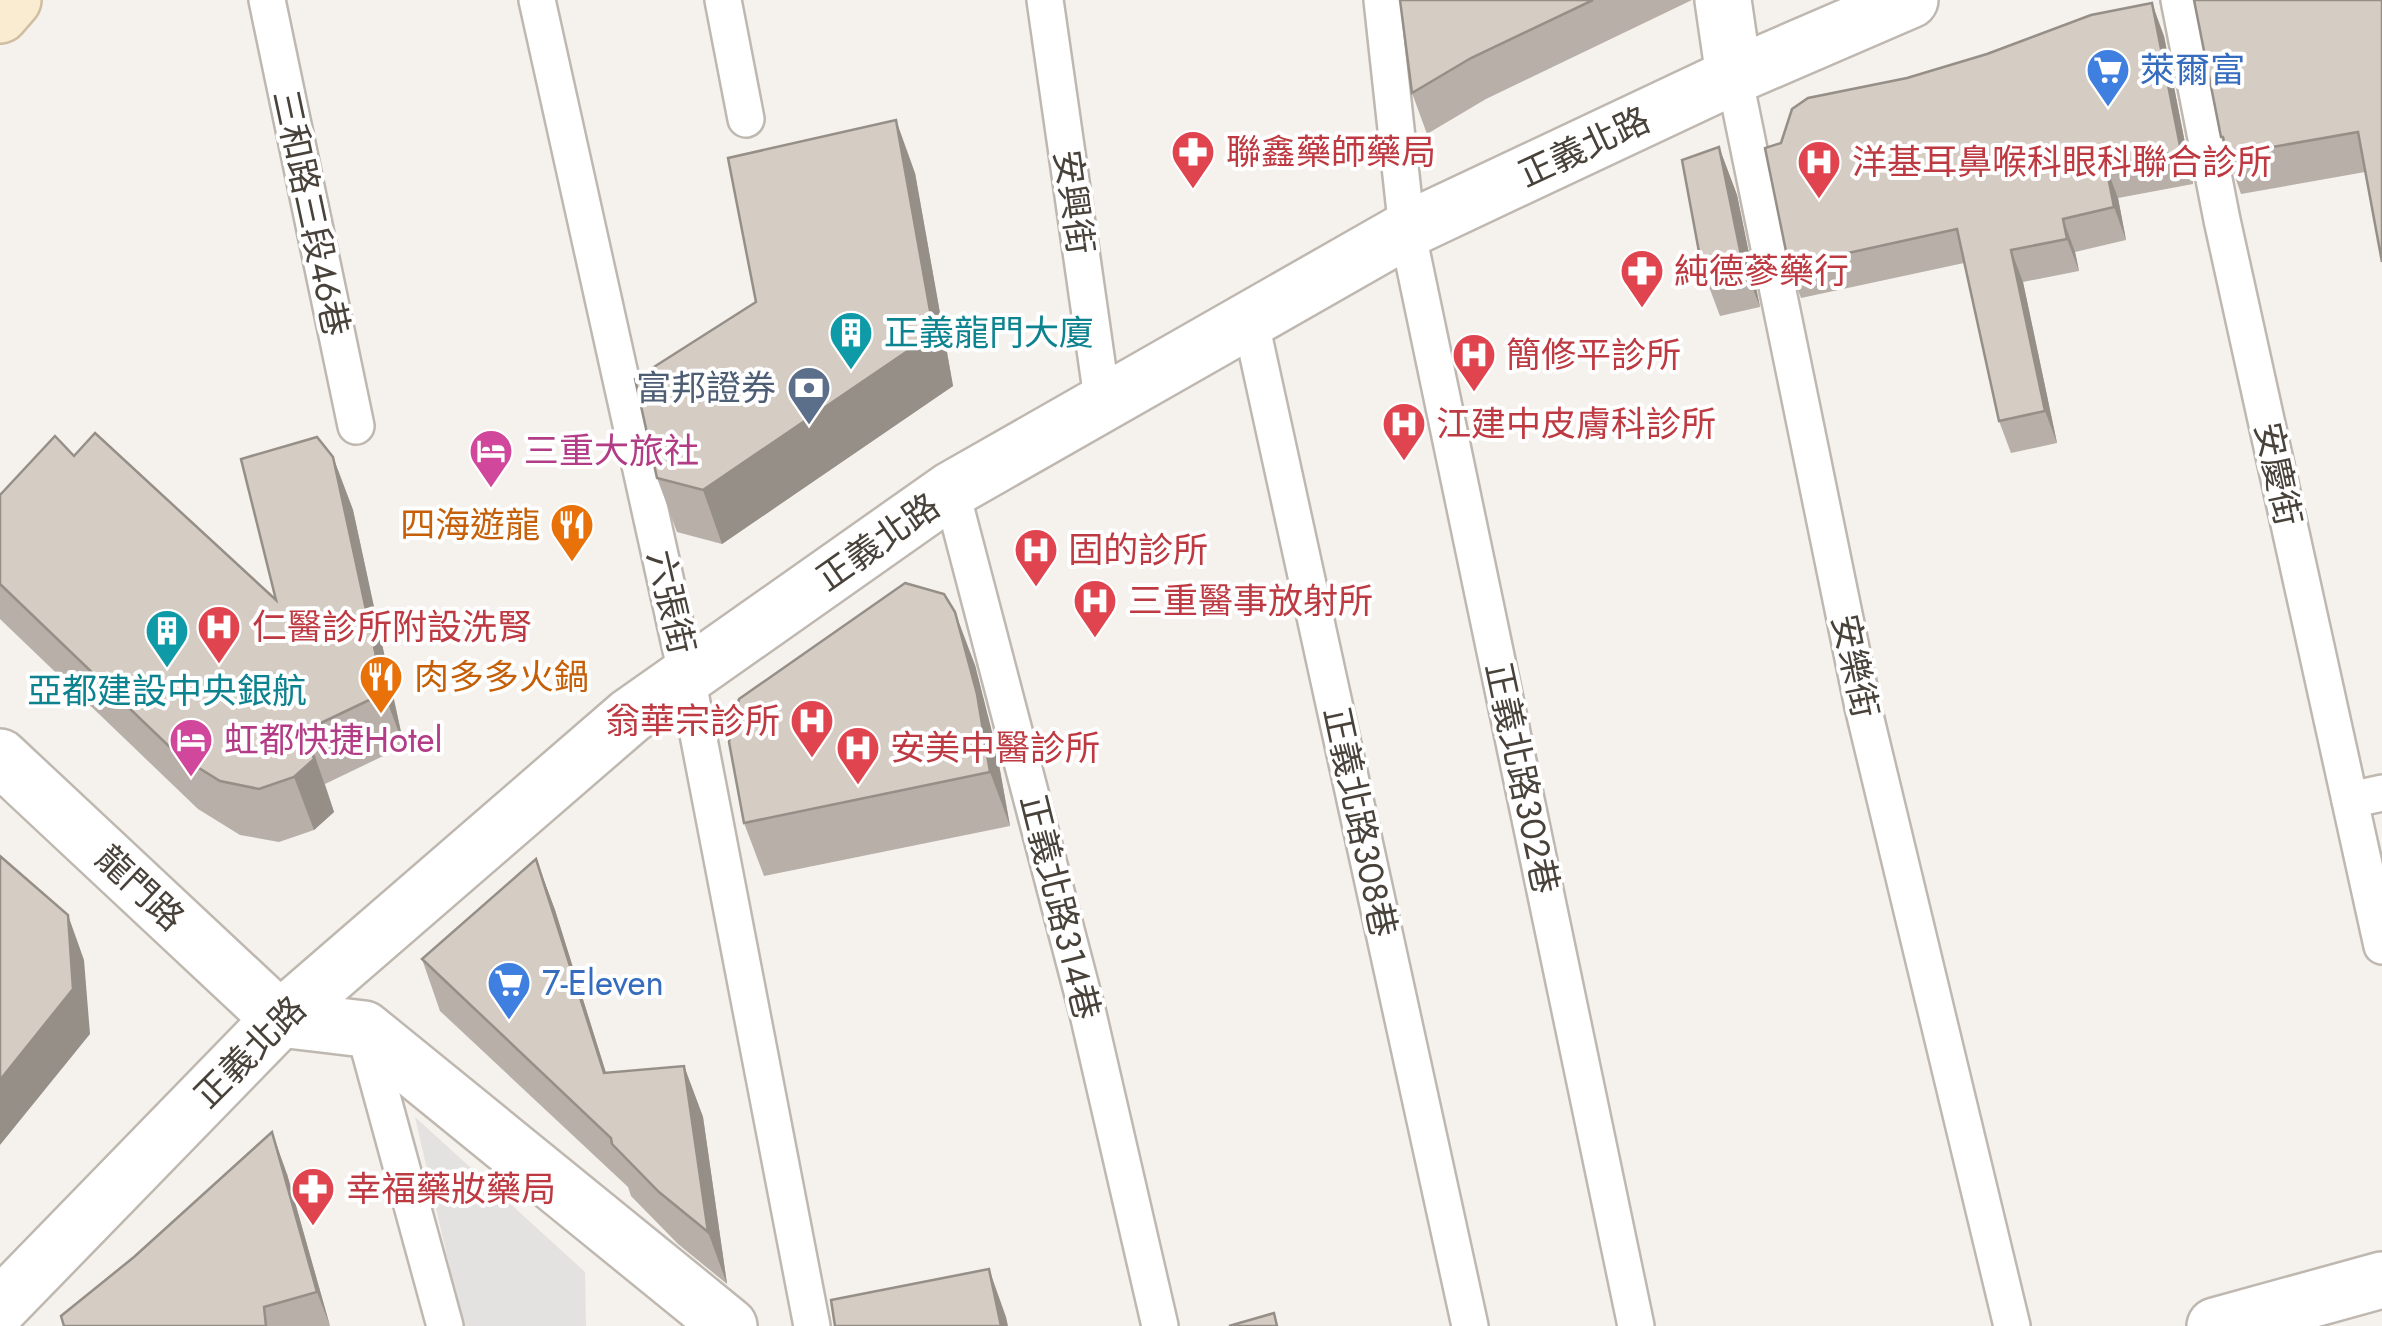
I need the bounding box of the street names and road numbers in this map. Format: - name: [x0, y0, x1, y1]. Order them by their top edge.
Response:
- street label: 三和路三段46巷: [260, 85, 362, 341]
- street label: 正義北路: [1510, 95, 1658, 199]
- street label: 安興街: [1042, 147, 1106, 257]
- street label: 安慶街: [2243, 417, 2313, 531]
- street label: 正義北路: [806, 481, 950, 603]
- street label: 六張街: [635, 545, 707, 659]
- street label: 安樂街: [1820, 609, 1890, 723]
- street label: 正義北路302巷: [1473, 658, 1571, 898]
- street label: 正義北路308巷: [1311, 702, 1409, 942]
- street label: 正義北路314巷: [1008, 789, 1112, 1025]
- street label: 龍門路: [85, 834, 195, 942]
- street label: 正義北路: [183, 985, 317, 1119]

